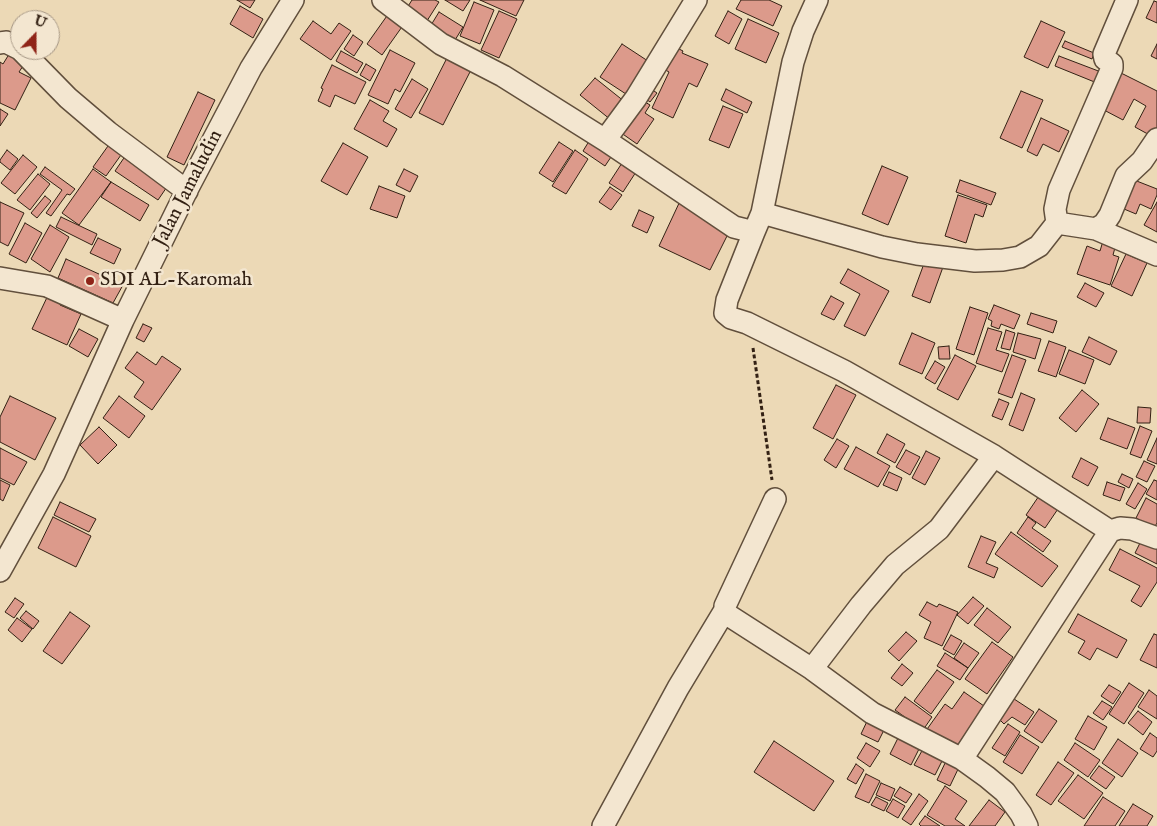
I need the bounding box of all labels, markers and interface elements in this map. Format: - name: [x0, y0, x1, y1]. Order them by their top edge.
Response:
- north arrow: [10, 10, 60, 60]
- text: U: [31, 11, 49, 33]
- street label: Jalan Jamaludin: [149, 126, 229, 252]
- place label: SDI AL-Karomah: [100, 269, 252, 293]
- marker: SDI AL-Karomah: [84, 275, 96, 287]

